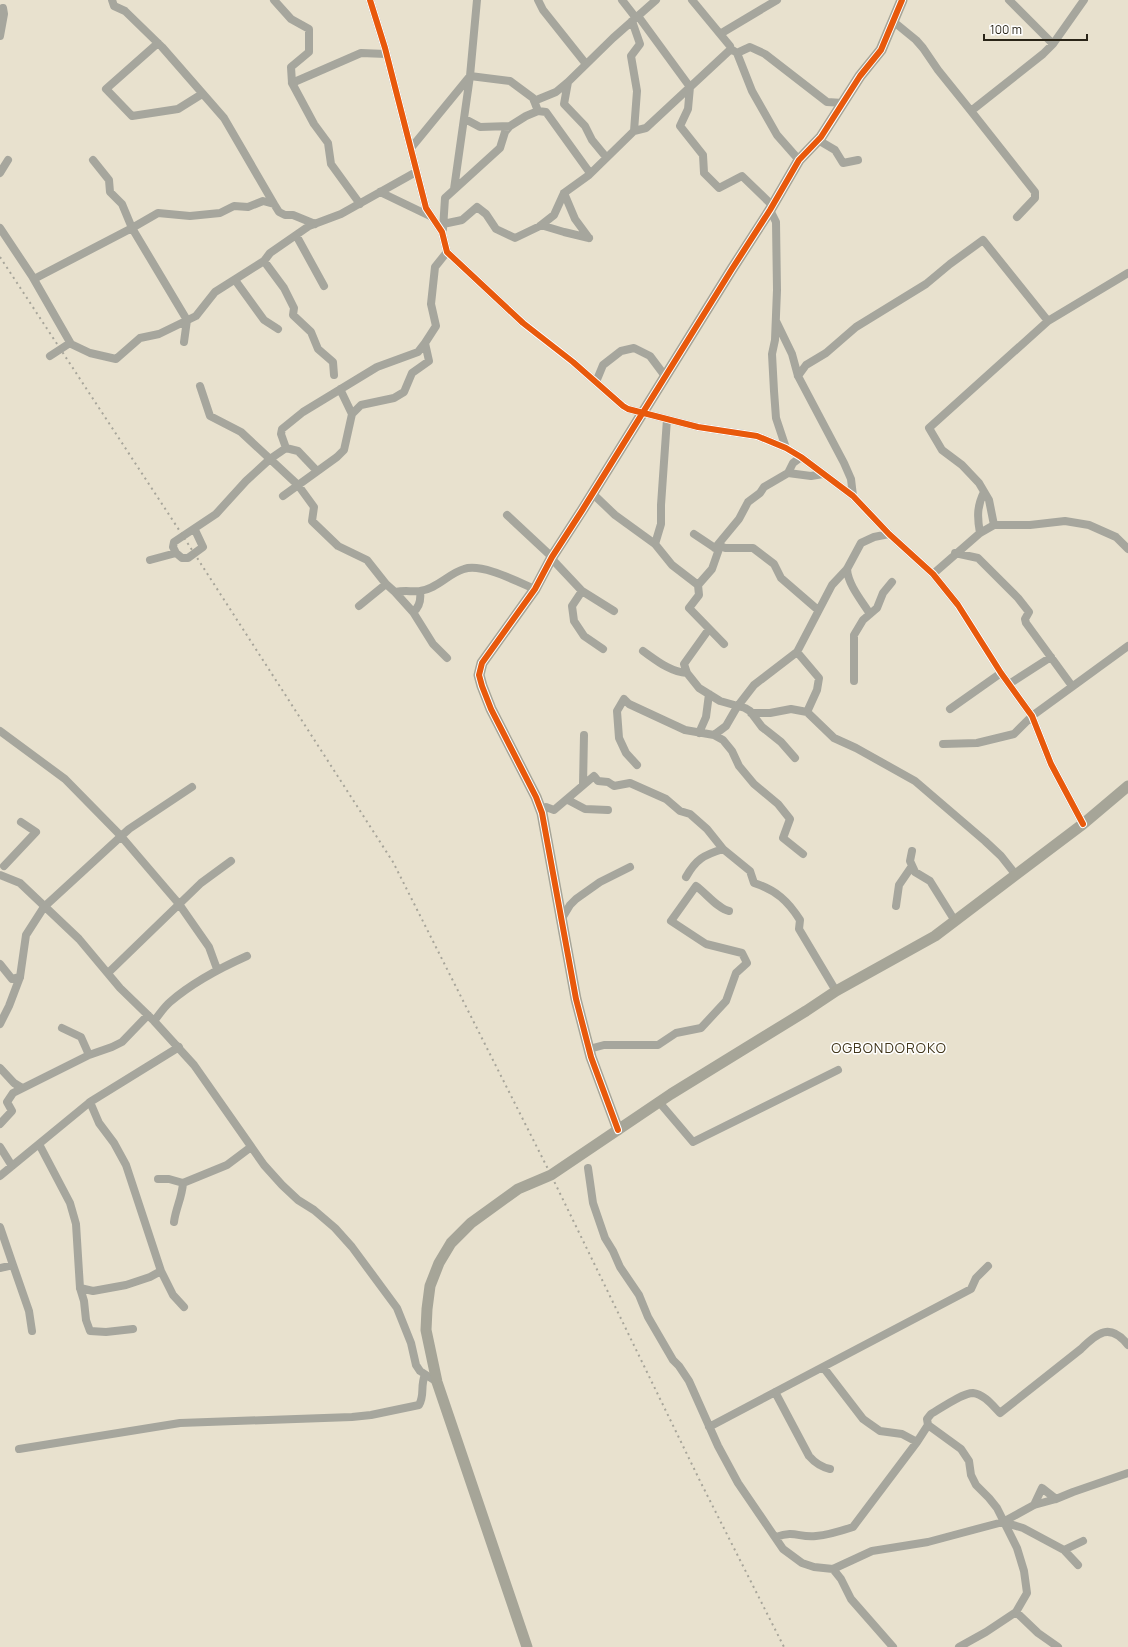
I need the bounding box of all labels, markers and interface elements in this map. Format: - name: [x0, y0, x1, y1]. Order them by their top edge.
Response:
- scale bar: [984, 16, 1087, 42]
- text: 100 m: [990, 21, 1022, 38]
- district label: OGBONDOROKO: [831, 1038, 947, 1057]

